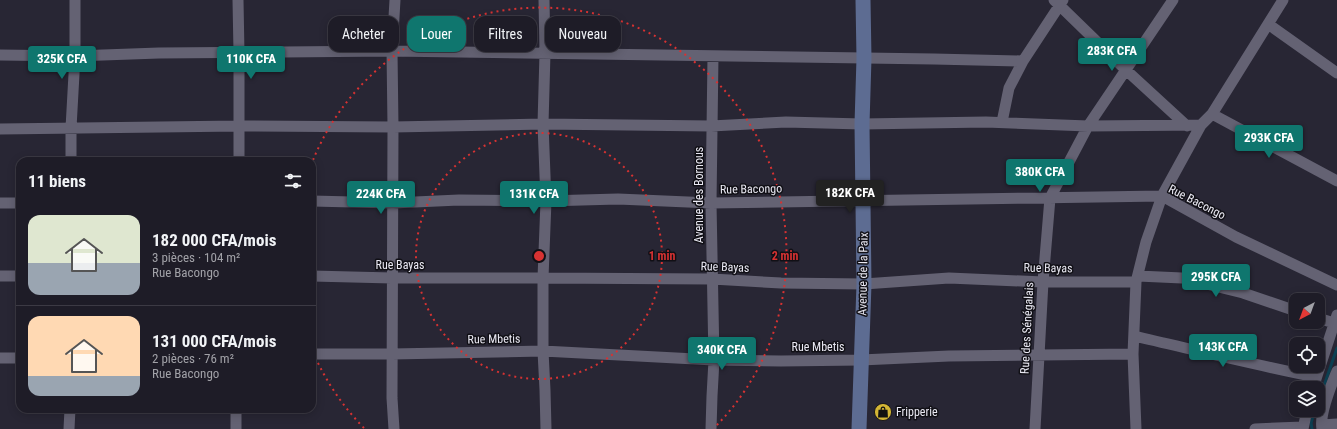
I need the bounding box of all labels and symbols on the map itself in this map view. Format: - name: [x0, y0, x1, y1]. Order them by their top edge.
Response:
- pin: 283K CFA: [1071, 38, 1153, 72]
- pin: 325K CFA: [21, 46, 103, 80]
- pin: 110K CFA: [210, 46, 292, 80]
- pin: 293K CFA: [1228, 125, 1310, 159]
- street label: Avenue des Bornous: [692, 147, 706, 243]
- pin: 380K CFA: [999, 159, 1081, 193]
- pin: 182K CFA: [809, 180, 891, 214]
- pin: 224K CFA: [340, 181, 422, 215]
- pin: 131K CFA: [493, 181, 575, 215]
- street label: Rue Bacongo: [720, 181, 782, 197]
- street label: Rue Bacongo: [1166, 182, 1228, 222]
- street label: Avenue de la Paix: [855, 232, 871, 316]
- centre of rings: [532, 249, 546, 263]
- text: 1 min: [649, 249, 675, 263]
- text: 2 min: [772, 249, 798, 263]
- street label: Rue Bayas: [376, 258, 424, 272]
- street label: Rue Bayas: [700, 259, 750, 275]
- street label: Rue Bayas: [1023, 261, 1073, 275]
- pin: 295K CFA: [1175, 264, 1257, 298]
- street label: Rue des Sénégalais: [1018, 282, 1036, 374]
- north arrow: [1289, 293, 1325, 329]
- street label: Rue Mbetis: [467, 332, 521, 346]
- pin: 143K CFA: [1182, 334, 1264, 368]
- pin: 340K CFA: [681, 337, 763, 371]
- street label: Rue Mbetis: [792, 340, 844, 354]
- shop icon: Fripperie: [873, 402, 893, 422]
- place label: Fripperie: [896, 405, 938, 419]

